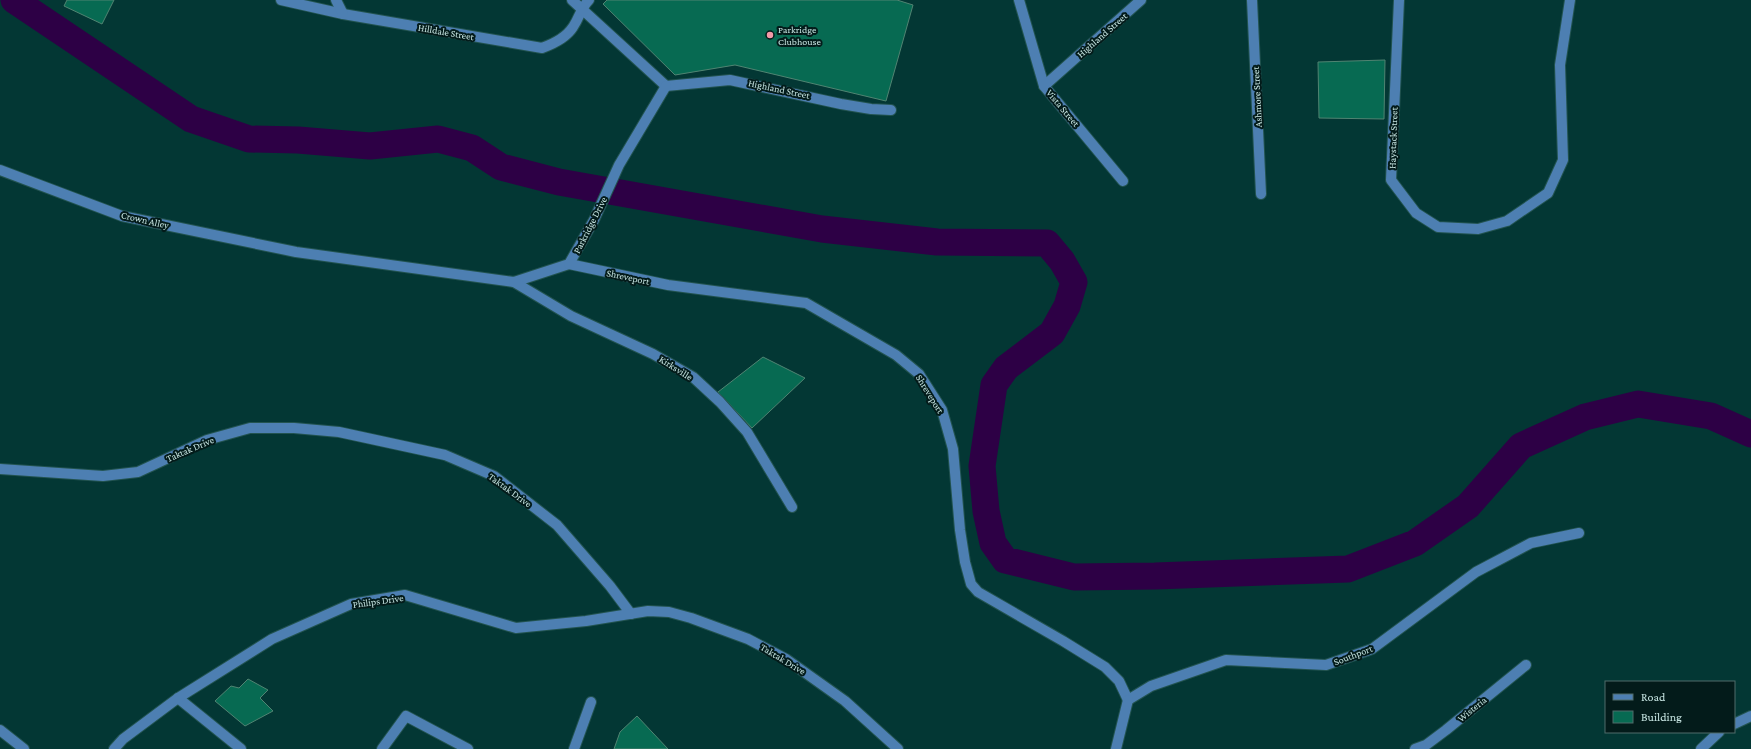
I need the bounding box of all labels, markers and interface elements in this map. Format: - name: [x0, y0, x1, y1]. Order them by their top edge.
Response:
- street label: Highland Street: [1075, 10, 1130, 60]
- street label: Hilldale Street: [417, 22, 476, 42]
- place label: Parkridge Clubhouse: [778, 24, 822, 47]
- marker: Parkridge Clubhouse: [765, 30, 775, 40]
- street label: Ashmore Street: [1250, 66, 1264, 128]
- street label: Highland Street: [747, 77, 811, 101]
- street label: Vista Street: [1044, 87, 1082, 129]
- street label: Haystack Street: [1386, 106, 1400, 169]
- street label: Parkridge Drive: [571, 194, 609, 255]
- street label: Crown Alley: [120, 209, 170, 231]
- street label: Shreveport: [605, 267, 651, 287]
- street label: Kirksville: [657, 353, 695, 383]
- street label: Shreveport: [914, 373, 947, 416]
- street label: Taktak Drive: [164, 434, 216, 464]
- street label: Taktak Drive: [486, 471, 534, 510]
- street label: Philips Drive: [352, 592, 405, 610]
- street label: Taktak Drive: [758, 641, 808, 677]
- street label: Southport: [1332, 642, 1375, 667]
- legend: [1605, 681, 1735, 733]
- text: Road: [1641, 690, 1666, 704]
- street label: Wisteria: [1455, 694, 1489, 724]
- text: Building: [1641, 710, 1682, 724]

